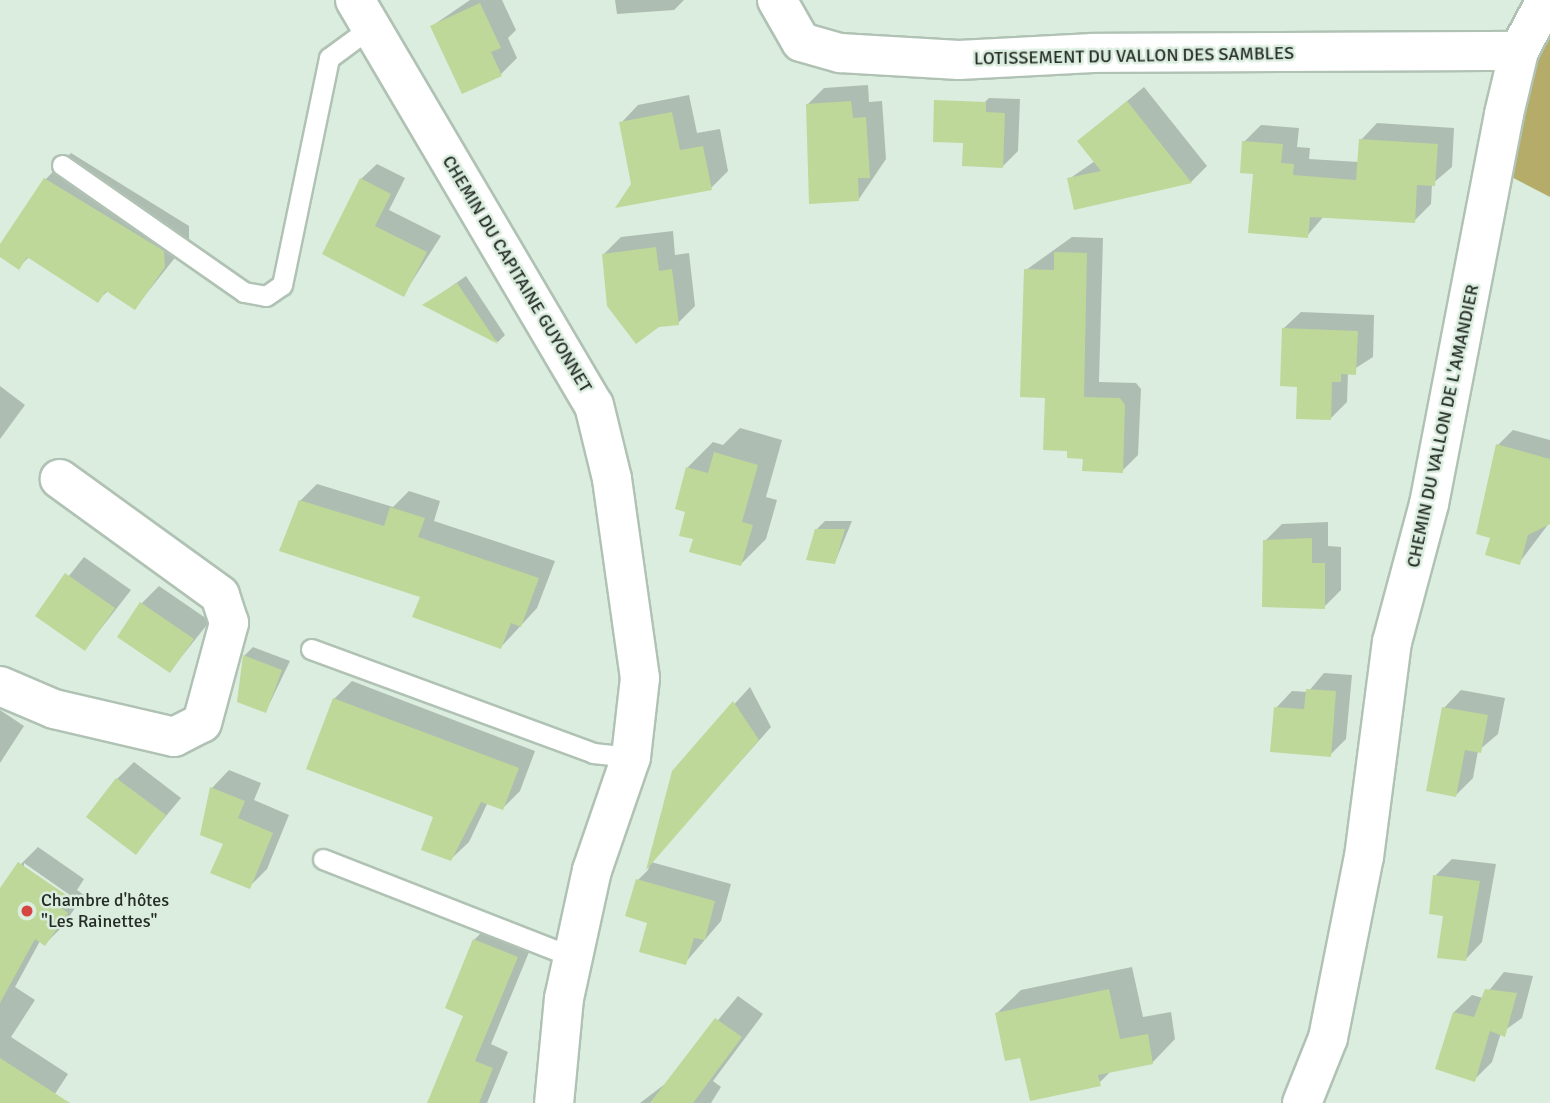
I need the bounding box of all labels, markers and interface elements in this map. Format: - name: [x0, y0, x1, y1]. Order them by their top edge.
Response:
- street label: LOTISSEMENT DU VALLON DES SAMBLES: [974, 42, 1294, 70]
- street label: CHEMIN DU CAPITAINE GUYONNET: [438, 152, 596, 396]
- street label: CHEMIN DU VALLON DE L'AMANDIER: [1402, 282, 1484, 570]
- place label: Chambre d'hôtes "Les Rainettes": [41, 890, 169, 932]
- marker: Chambre d'hôtes "Les Rainettes": [19, 903, 35, 919]

